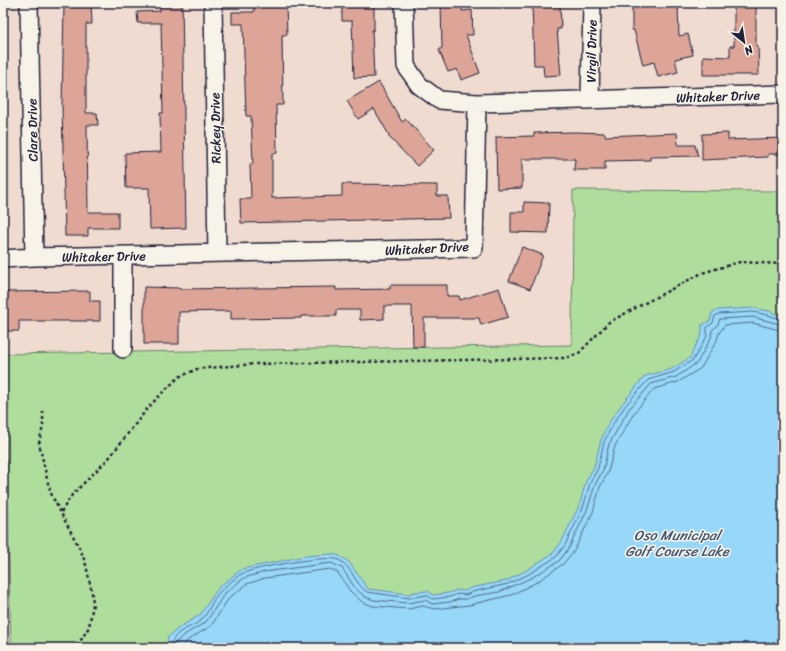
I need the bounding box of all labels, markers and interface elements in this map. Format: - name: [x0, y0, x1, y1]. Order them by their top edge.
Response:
- street label: Virgil Drive: [579, 19, 604, 83]
- north arrow: [724, 22, 764, 62]
- text: N: [740, 40, 758, 61]
- street label: Whitaker Drive: [676, 84, 761, 109]
- street label: Rickey Drive: [203, 92, 228, 164]
- street label: Clare Drive: [20, 98, 45, 162]
- street label: Whitaker Drive: [385, 235, 470, 262]
- street label: Whitaker Drive: [62, 244, 146, 269]
- water label: Oso Municipal Golf Course Lake: [625, 523, 730, 564]

